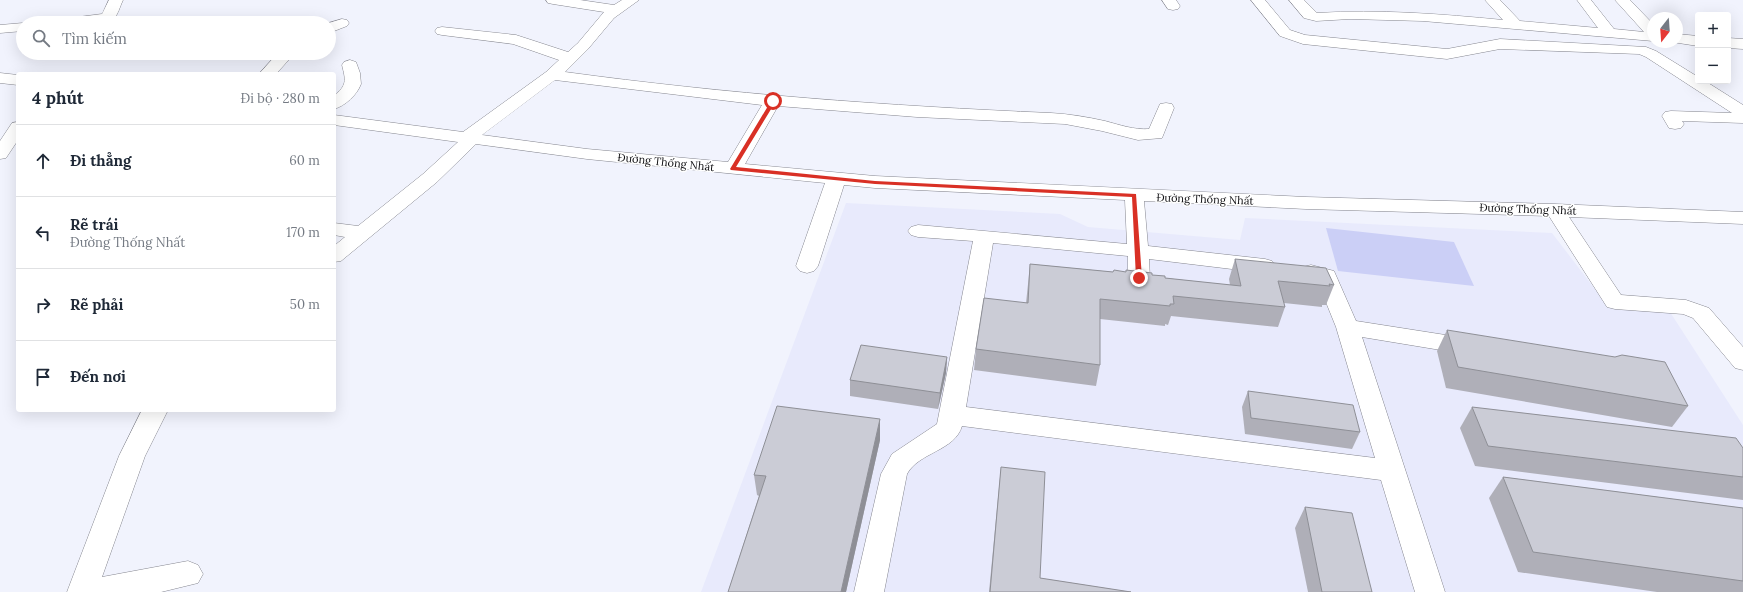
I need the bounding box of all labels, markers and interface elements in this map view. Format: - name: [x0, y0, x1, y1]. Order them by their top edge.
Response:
- north arrow: [1647, 12, 1683, 48]
- map controls: [1695, 12, 1731, 84]
- button: +: [1695, 12, 1731, 48]
- search box: [16, 16, 336, 60]
- icon: search: [30, 27, 52, 49]
- text: Tìm kiếm: [62, 29, 127, 48]
- button: −: [1695, 48, 1731, 84]
- text: 4 phút: [32, 87, 84, 109]
- text: Đi bộ · 280 m: [241, 90, 320, 107]
- route start: [764, 92, 782, 110]
- icon: ahead: [32, 150, 54, 172]
- street label: Đường Thống Nhất: [617, 150, 716, 174]
- text: Đi thẳng: [70, 151, 131, 170]
- text: 60 m: [289, 152, 320, 169]
- street label: Đường Thống Nhất: [1156, 190, 1255, 208]
- street label: Đường Thống Nhất: [1479, 200, 1578, 218]
- text: Rẽ trái: [70, 215, 118, 234]
- icon: left: [32, 222, 54, 244]
- text: 170 m: [286, 224, 320, 241]
- text: Đường Thống Nhất: [70, 234, 185, 251]
- route end: [1130, 269, 1148, 287]
- icon: right: [32, 294, 54, 316]
- text: Rẽ phải: [70, 295, 123, 314]
- text: 50 m: [290, 296, 320, 313]
- icon: arrive: [32, 366, 54, 388]
- text: Đến nơi: [70, 367, 126, 386]

